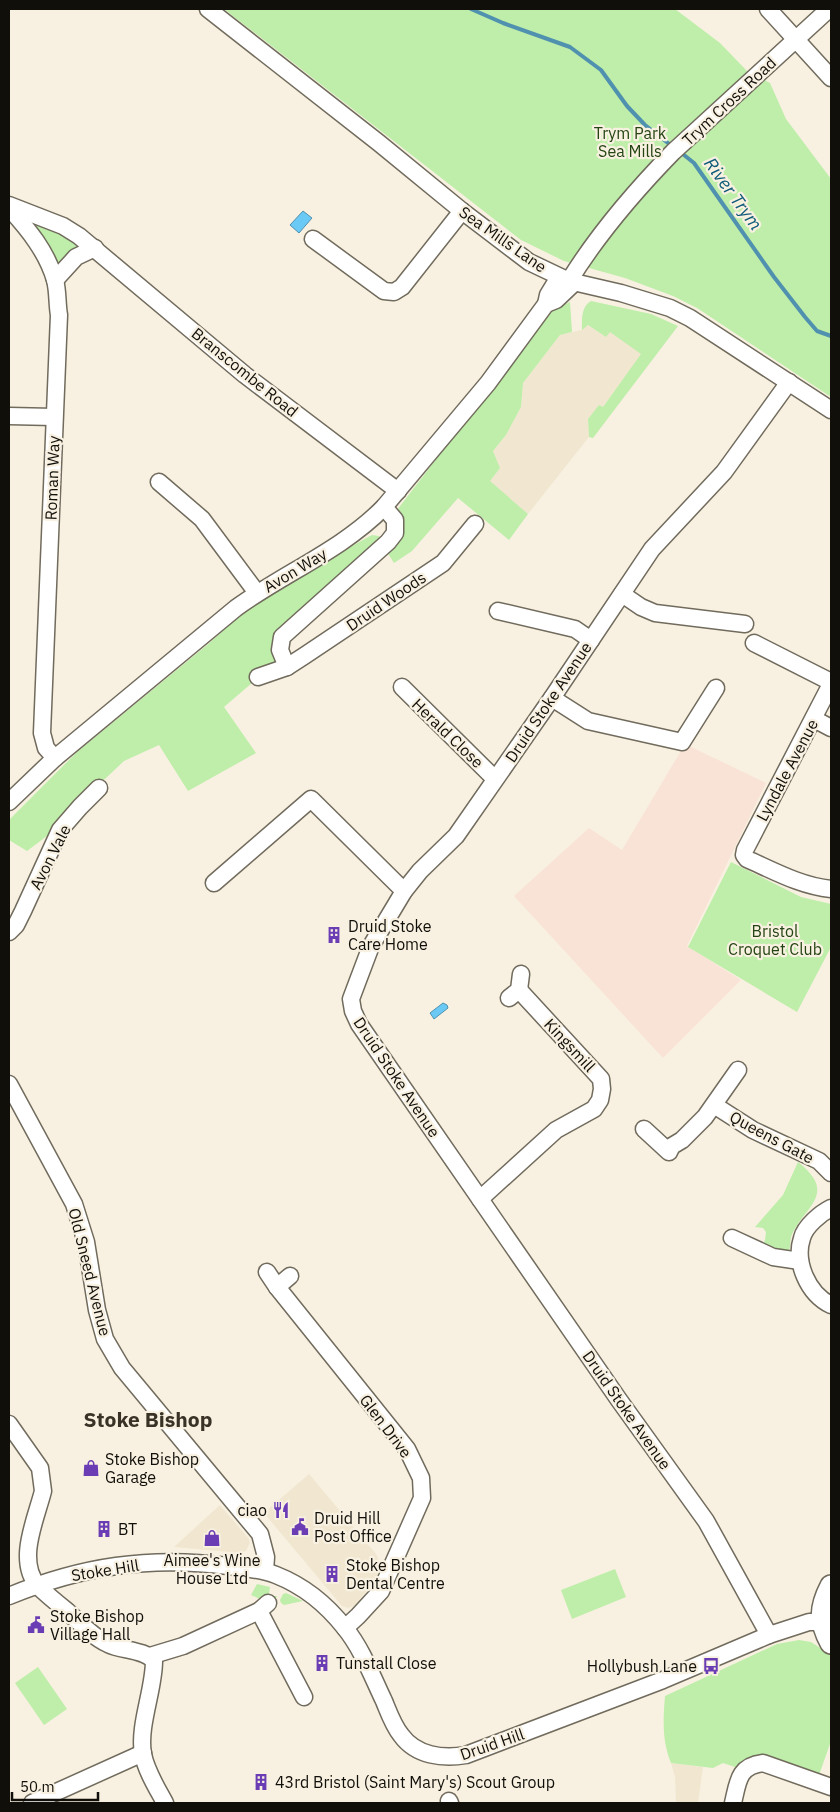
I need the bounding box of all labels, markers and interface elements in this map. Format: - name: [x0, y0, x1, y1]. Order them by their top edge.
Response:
- street label: Trym Cross Road: [678, 52, 780, 150]
- park label: Trym Park Sea Mills: [594, 123, 667, 161]
- water label: River Trym: [699, 153, 768, 235]
- street label: Sea Mills Lane: [455, 202, 551, 277]
- street label: Branscombe Road: [188, 323, 302, 421]
- street label: Roman Way: [41, 435, 63, 521]
- street label: Avon Way: [260, 543, 330, 597]
- street label: Druid Woods: [342, 567, 430, 635]
- street label: Druid Stoke Avenue: [500, 638, 596, 766]
- street label: Herald Close: [408, 694, 488, 772]
- street label: Lyndale Avenue: [752, 715, 822, 824]
- street label: Avon Vale: [25, 821, 75, 893]
- place label: Druid Stoke Care Home: [348, 916, 432, 954]
- park label: Bristol Croquet Club: [728, 921, 822, 959]
- building icon: Druid Stoke Care Home: [324, 925, 344, 945]
- street label: Druid Stoke Avenue: [349, 1013, 445, 1141]
- street label: Kingsmill: [540, 1014, 600, 1076]
- street label: Queens Gate: [726, 1106, 818, 1168]
- street label: Old Sneed Avenue: [64, 1206, 116, 1338]
- street label: Druid Stoke Avenue: [578, 1347, 676, 1474]
- street label: Glen Drive: [356, 1390, 416, 1462]
- district label: Stoke Bishop: [84, 1405, 212, 1433]
- place label: Stoke Bishop Garage: [105, 1449, 199, 1487]
- shop icon: Stoke Bishop Garage: [81, 1458, 101, 1478]
- place label: ciao: [237, 1500, 267, 1520]
- restaurant icon: ciao: [271, 1500, 291, 1520]
- place label: Druid Hill Post Office: [314, 1508, 392, 1546]
- public building icon: Druid Hill Post Office: [290, 1517, 310, 1537]
- building icon: BT: [94, 1519, 114, 1539]
- place label: BT: [118, 1519, 137, 1539]
- shop icon: Aimee's Wine House Ltd: [202, 1528, 222, 1548]
- place label: Aimee's Wine House Ltd: [163, 1550, 261, 1588]
- street label: Stoke Hill: [70, 1555, 140, 1585]
- place label: Stoke Bishop Dental Centre: [346, 1555, 445, 1593]
- building icon: Stoke Bishop Dental Centre: [322, 1564, 342, 1584]
- place label: Stoke Bishop Village Hall: [50, 1606, 144, 1644]
- public building icon: Stoke Bishop Village Hall: [26, 1615, 46, 1635]
- building icon: Tunstall Close: [312, 1653, 332, 1673]
- place label: Tunstall Close: [336, 1653, 437, 1673]
- place label: Hollybush Lane: [587, 1656, 697, 1676]
- bus stop icon: Hollybush Lane: [701, 1656, 721, 1676]
- street label: Druid Hill: [457, 1724, 527, 1764]
- scale bar: [12, 1770, 99, 1802]
- building icon: 43rd Bristol (Saint Mary's) Scout Group: [251, 1772, 271, 1792]
- place label: 43rd Bristol (Saint Mary's) Scout Group: [275, 1772, 555, 1792]
- text: 50 m: [20, 1777, 55, 1796]

